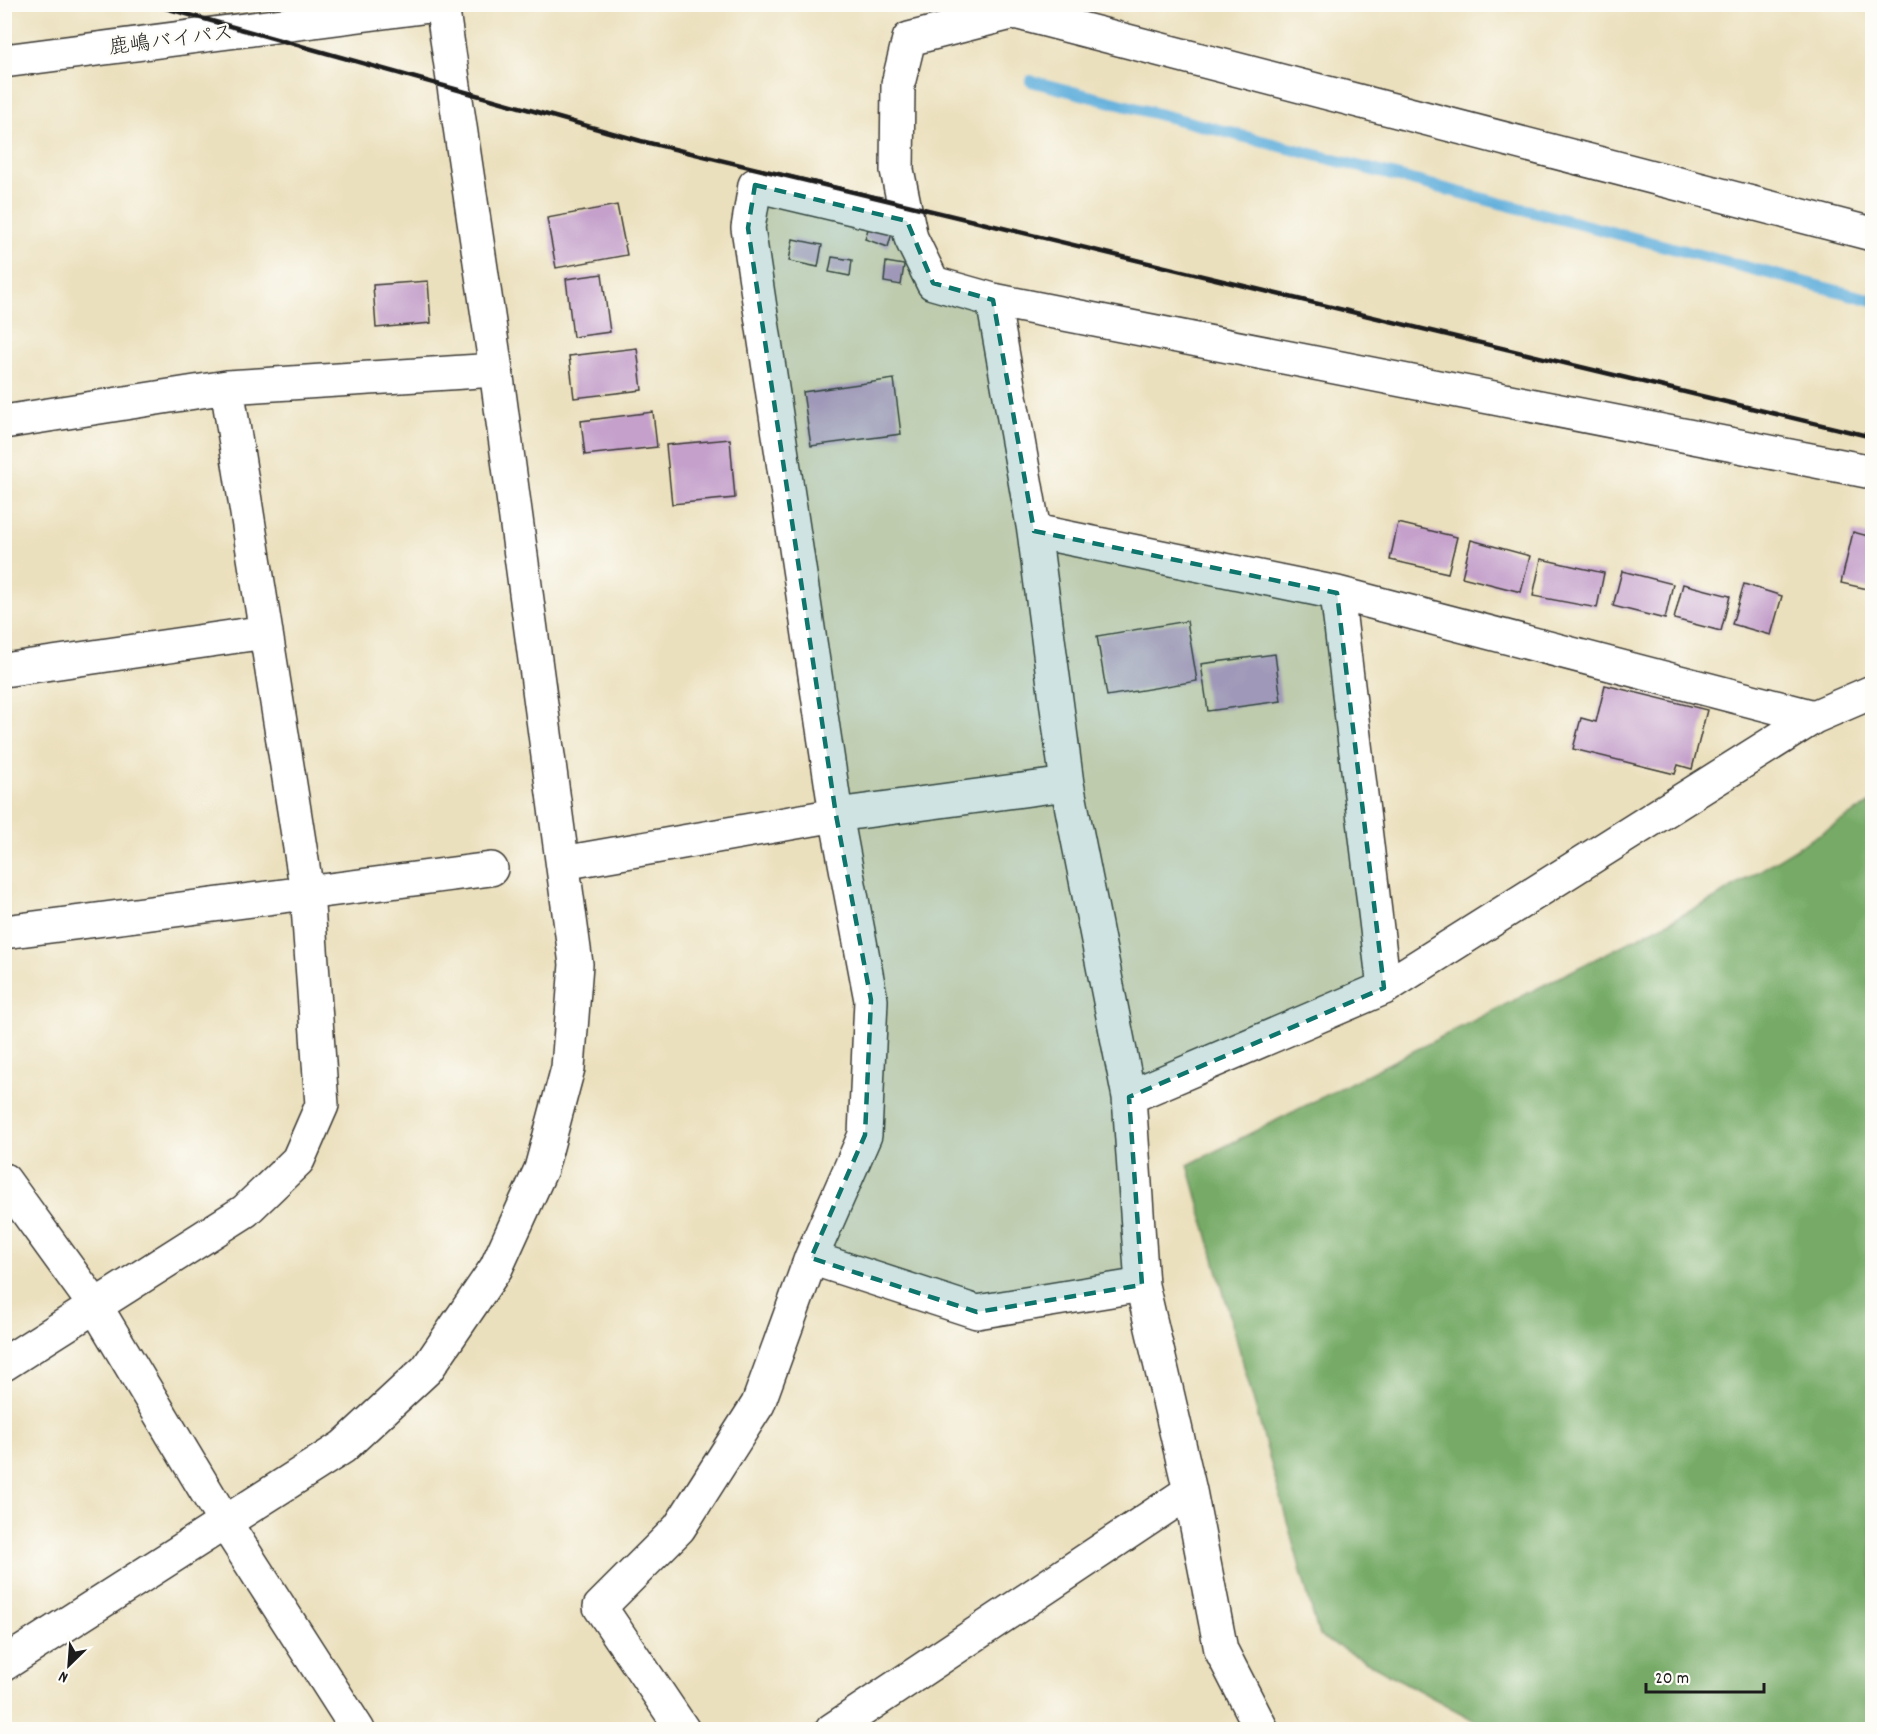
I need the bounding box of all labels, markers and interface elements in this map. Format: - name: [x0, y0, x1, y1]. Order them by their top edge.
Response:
- street label: 鹿嶋バイパス: [107, 19, 236, 65]
- north arrow: [39, 1635, 99, 1695]
- scale bar: [1646, 1656, 1764, 1694]
- text: N: [55, 1664, 72, 1688]
- text: 20 m: [1655, 1667, 1689, 1692]

